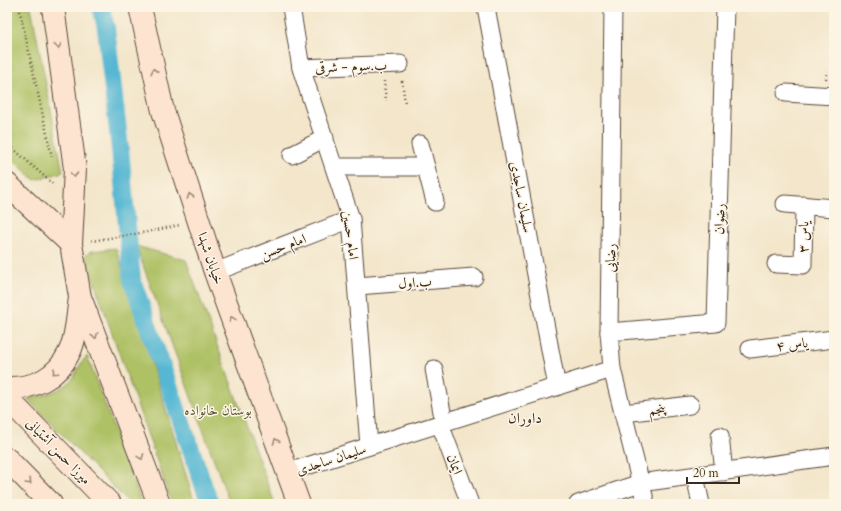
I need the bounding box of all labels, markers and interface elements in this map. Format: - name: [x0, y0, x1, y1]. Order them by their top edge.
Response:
- one-way arrow: [53, 43, 62, 49]
- street label: ب.سوم - شرقی: [315, 56, 387, 80]
- one-way arrow: [151, 68, 159, 74]
- street label: سلیمان ساجدی: [505, 160, 538, 235]
- one-way arrow: [70, 172, 79, 178]
- one-way arrow: [186, 192, 195, 199]
- street label: رضوان: [709, 203, 730, 235]
- street label: امام حسین: [335, 209, 363, 261]
- street label: یاس ۳: [794, 220, 813, 253]
- street label: خیابان شهدا: [193, 229, 228, 287]
- street label: امام حسن: [258, 229, 310, 267]
- street label: رضایی: [601, 243, 620, 273]
- street label: ب.اول: [398, 272, 432, 293]
- one-way arrow: [228, 315, 237, 322]
- one-way arrow: [90, 332, 98, 339]
- street label: یاس ۴: [775, 333, 810, 356]
- one-way arrow: [52, 367, 59, 374]
- street label: پنجم: [648, 399, 669, 424]
- park label: بوستان خانواده: [184, 401, 252, 420]
- district label: داوران: [508, 408, 542, 428]
- street label: میرزا حسن آشتیانی: [22, 414, 95, 489]
- one-way arrow: [273, 438, 281, 445]
- street label: سلیمان ساجدی: [294, 439, 369, 480]
- street label: ایمان: [442, 451, 467, 477]
- one-way arrow: [137, 454, 145, 461]
- scale bar: [687, 459, 739, 485]
- text: 20 m: [693, 465, 720, 481]
- one-way arrow: [24, 477, 32, 485]

